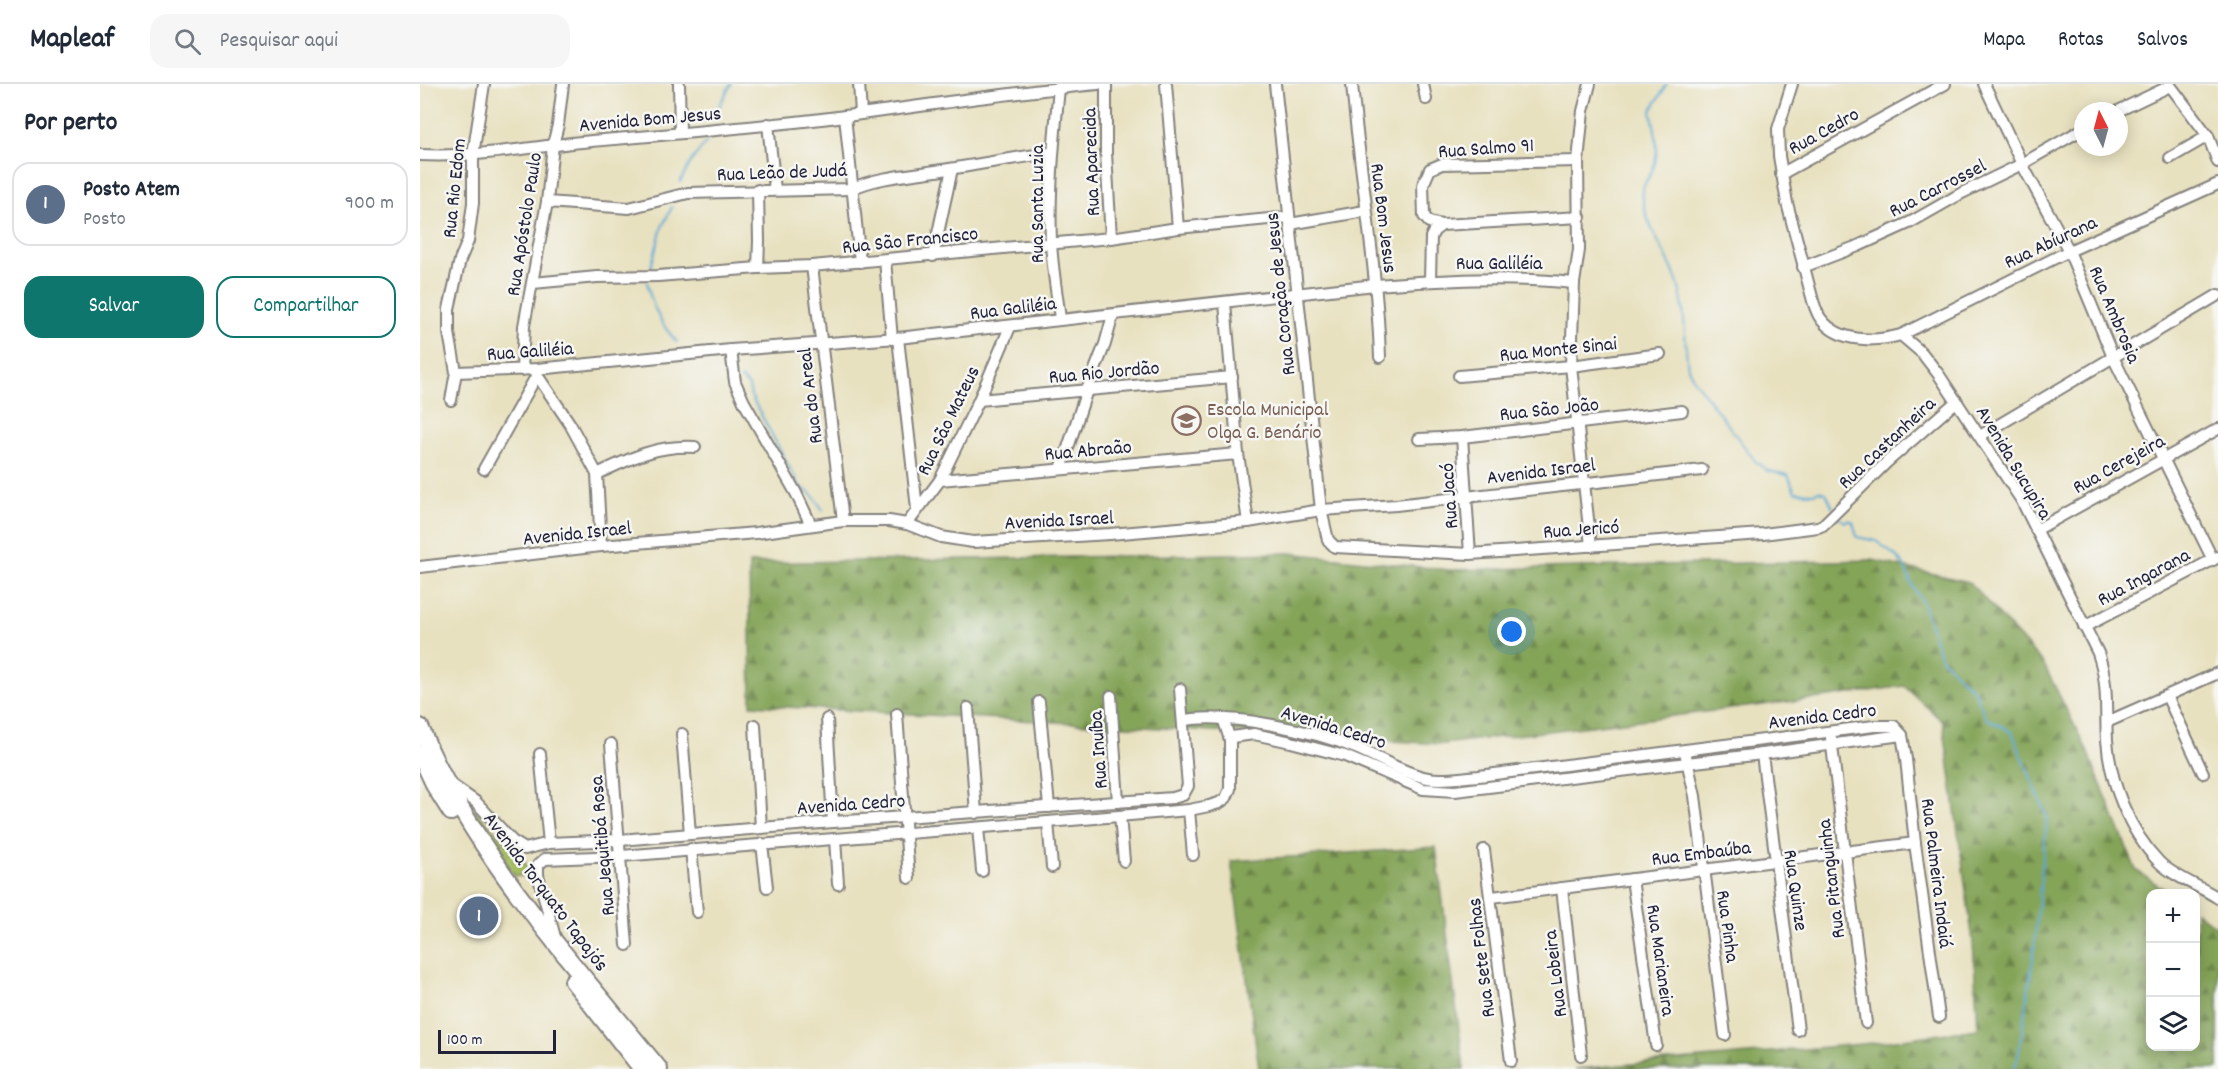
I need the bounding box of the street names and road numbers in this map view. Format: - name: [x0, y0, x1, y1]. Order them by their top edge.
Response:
- street label: Avenida Bom Jesus: [578, 101, 722, 141]
- street label: Rua Cedro: [1784, 102, 1865, 163]
- street label: Rua Aparecida: [1077, 107, 1109, 217]
- street label: Rua Salmo 91: [1437, 133, 1535, 167]
- street label: Rua Rio Edom: [437, 137, 475, 240]
- street label: Rua Santa Luzia: [1025, 144, 1053, 263]
- street label: Rua Apóstolo Paulo: [501, 151, 551, 298]
- street label: Rua Carrossel: [1885, 153, 1992, 226]
- street label: Rua Leão de Judá: [716, 158, 848, 190]
- street label: Rua Bom Jesus: [1361, 162, 1403, 275]
- street label: Rua Abíurana: [2000, 210, 2103, 277]
- street label: Rua Coração de Jesus: [1260, 211, 1304, 377]
- street label: Rua São Francisco: [841, 221, 980, 263]
- street label: Rua Galiléia: [1456, 251, 1543, 279]
- street label: Rua Ambrosia: [2080, 262, 2147, 369]
- street label: Rua Galiléia: [969, 291, 1059, 329]
- street label: Rua Monte Sinai: [1498, 331, 1619, 371]
- street label: Rua Galiléia: [486, 336, 575, 370]
- street label: Rua do Areal: [792, 346, 832, 445]
- street label: Rua Rio Jordão: [1048, 355, 1161, 393]
- street label: Rua São Mateus: [911, 362, 988, 481]
- street label: Rua Castanheira: [1833, 391, 1944, 497]
- street label: Rua São João: [1498, 392, 1600, 430]
- street label: Avenida Sucupira: [1967, 401, 2058, 526]
- street label: Rua Cerejeira: [2068, 428, 2171, 503]
- street label: Rua Abraão: [1043, 434, 1133, 470]
- street label: Avenida Israel: [1485, 452, 1598, 494]
- street label: Rua Jacó: [1435, 462, 1467, 530]
- street label: Avenida Israel: [1004, 505, 1115, 539]
- street label: Rua Jericó: [1542, 514, 1620, 548]
- street label: Avenida Israel: [522, 515, 633, 555]
- street label: Rua Ingarana: [2093, 542, 2196, 615]
- street label: Avenida Cedro: [1767, 697, 1878, 738]
- street label: Avenida Cedro: [1277, 700, 1389, 758]
- street label: Rua Inuíba: [1083, 709, 1117, 790]
- street label: Rua Jequitibá Rosa: [584, 774, 624, 917]
- street label: Avenida Cedro: [796, 788, 906, 824]
- street label: Rua Palmeira Indaiá: [1912, 797, 1958, 950]
- street label: Avenida Torquato Tapajós: [475, 807, 614, 978]
- street label: Rua Pitanguinha: [1812, 817, 1854, 940]
- street label: Rua Embaúba: [1650, 835, 1753, 875]
- street label: Rua Quinze: [1774, 848, 1814, 933]
- street label: Rua Pinha: [1707, 888, 1745, 965]
- street label: Rua Sete Folhas: [1462, 896, 1504, 1019]
- street label: Rua Marianeira: [1637, 903, 1681, 1019]
- street label: Rua Lobeira: [1538, 928, 1576, 1019]

